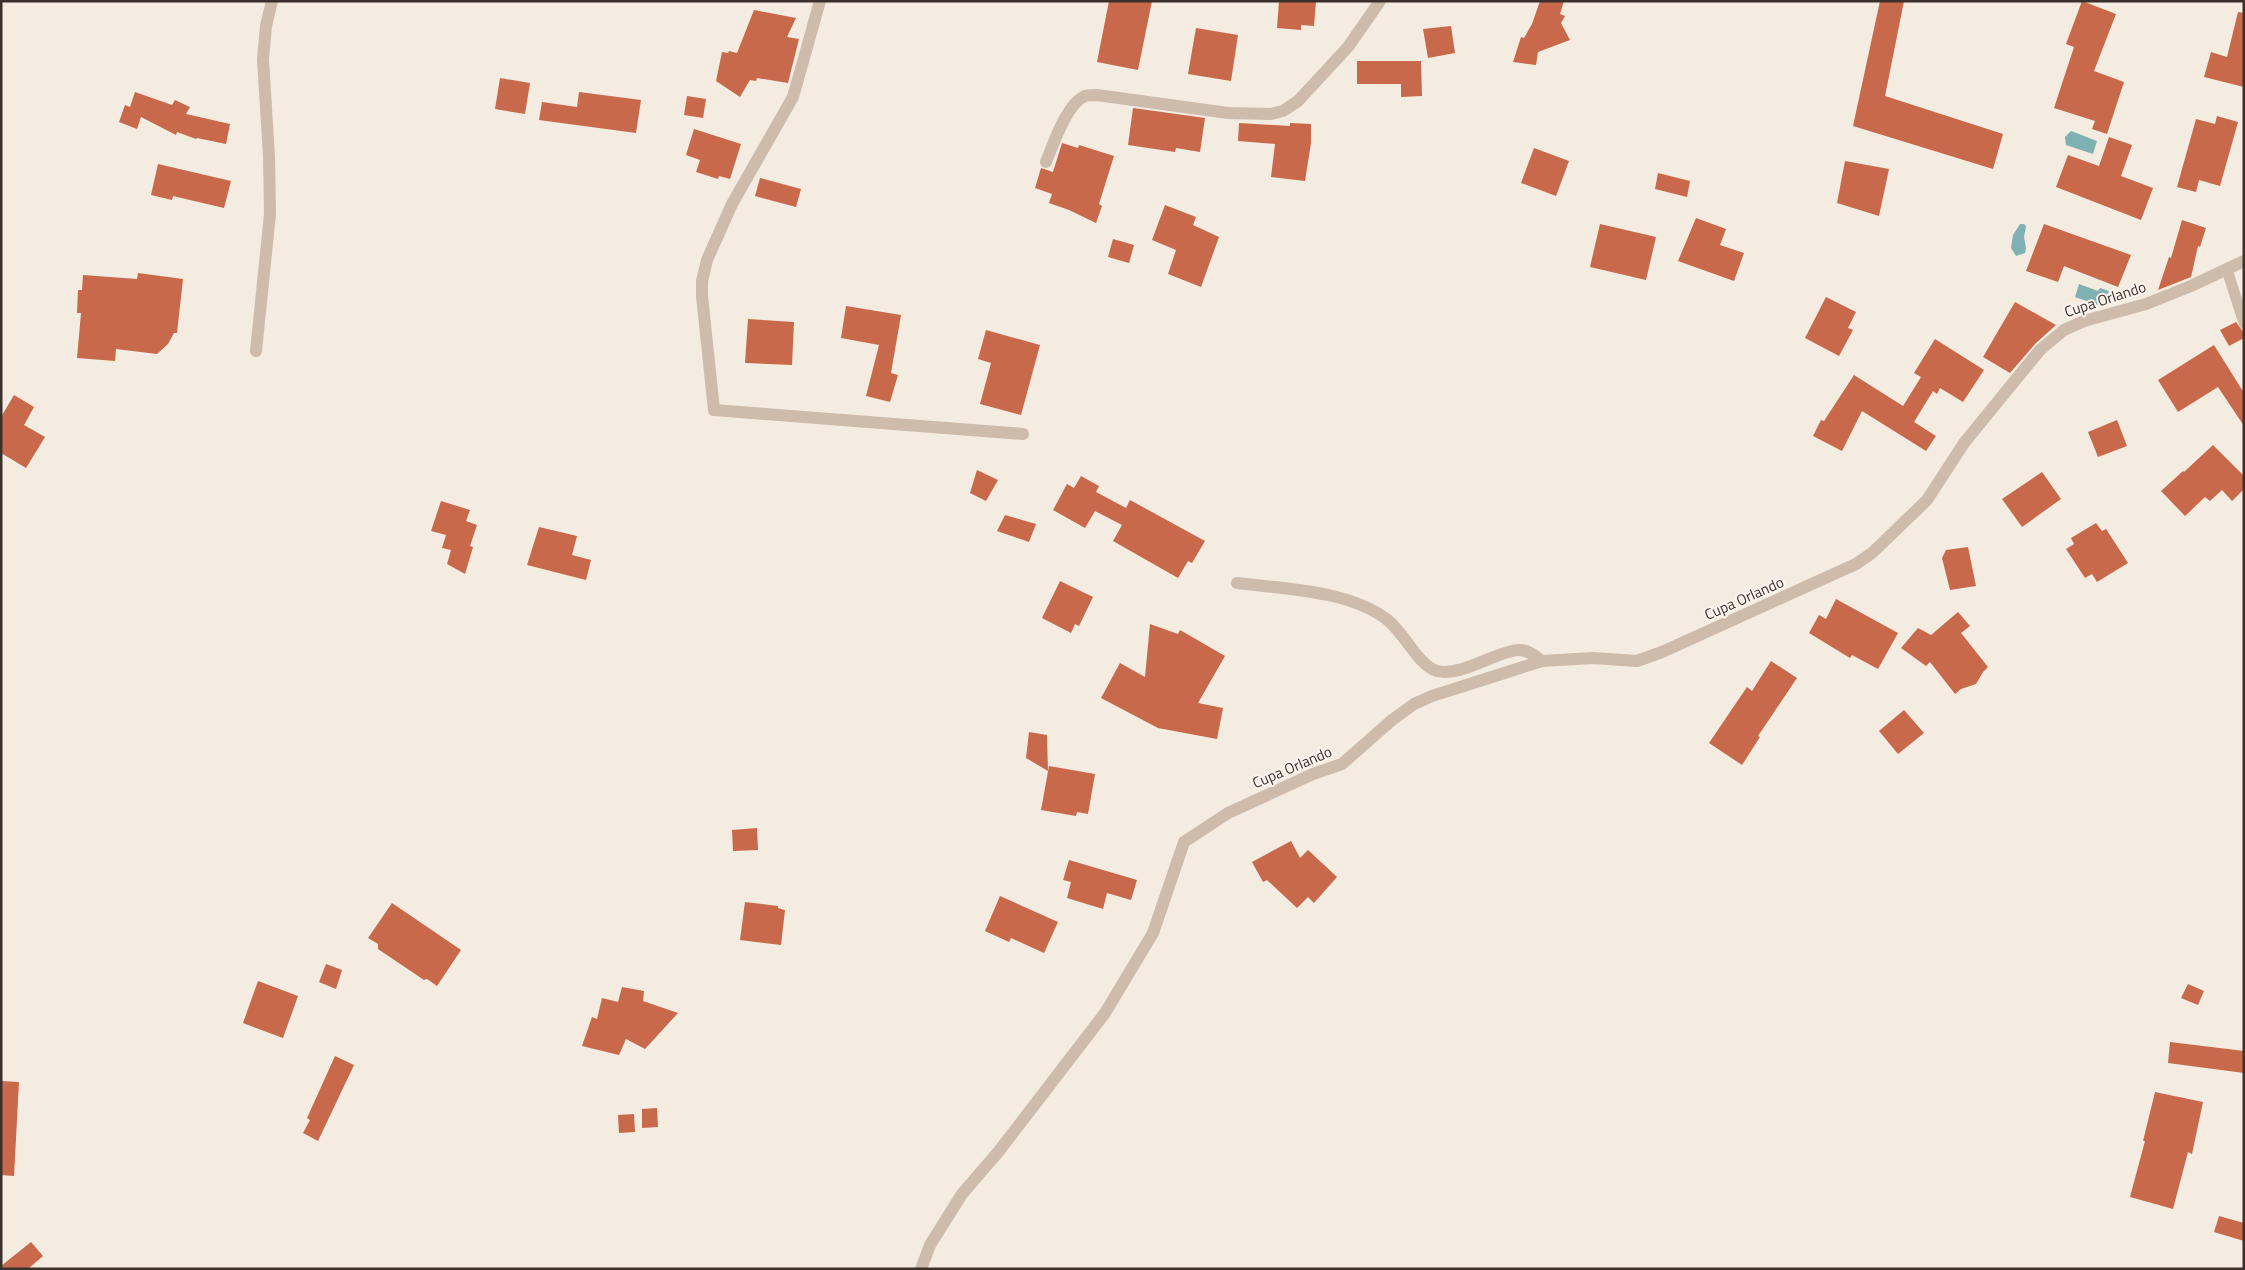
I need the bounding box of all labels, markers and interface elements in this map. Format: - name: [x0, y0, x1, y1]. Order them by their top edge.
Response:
- street label: Cupa Orlando: [2061, 275, 2149, 323]
- street label: Cupa Orlando: [1701, 570, 1787, 626]
- street label: Cupa Orlando: [1249, 740, 1336, 794]

